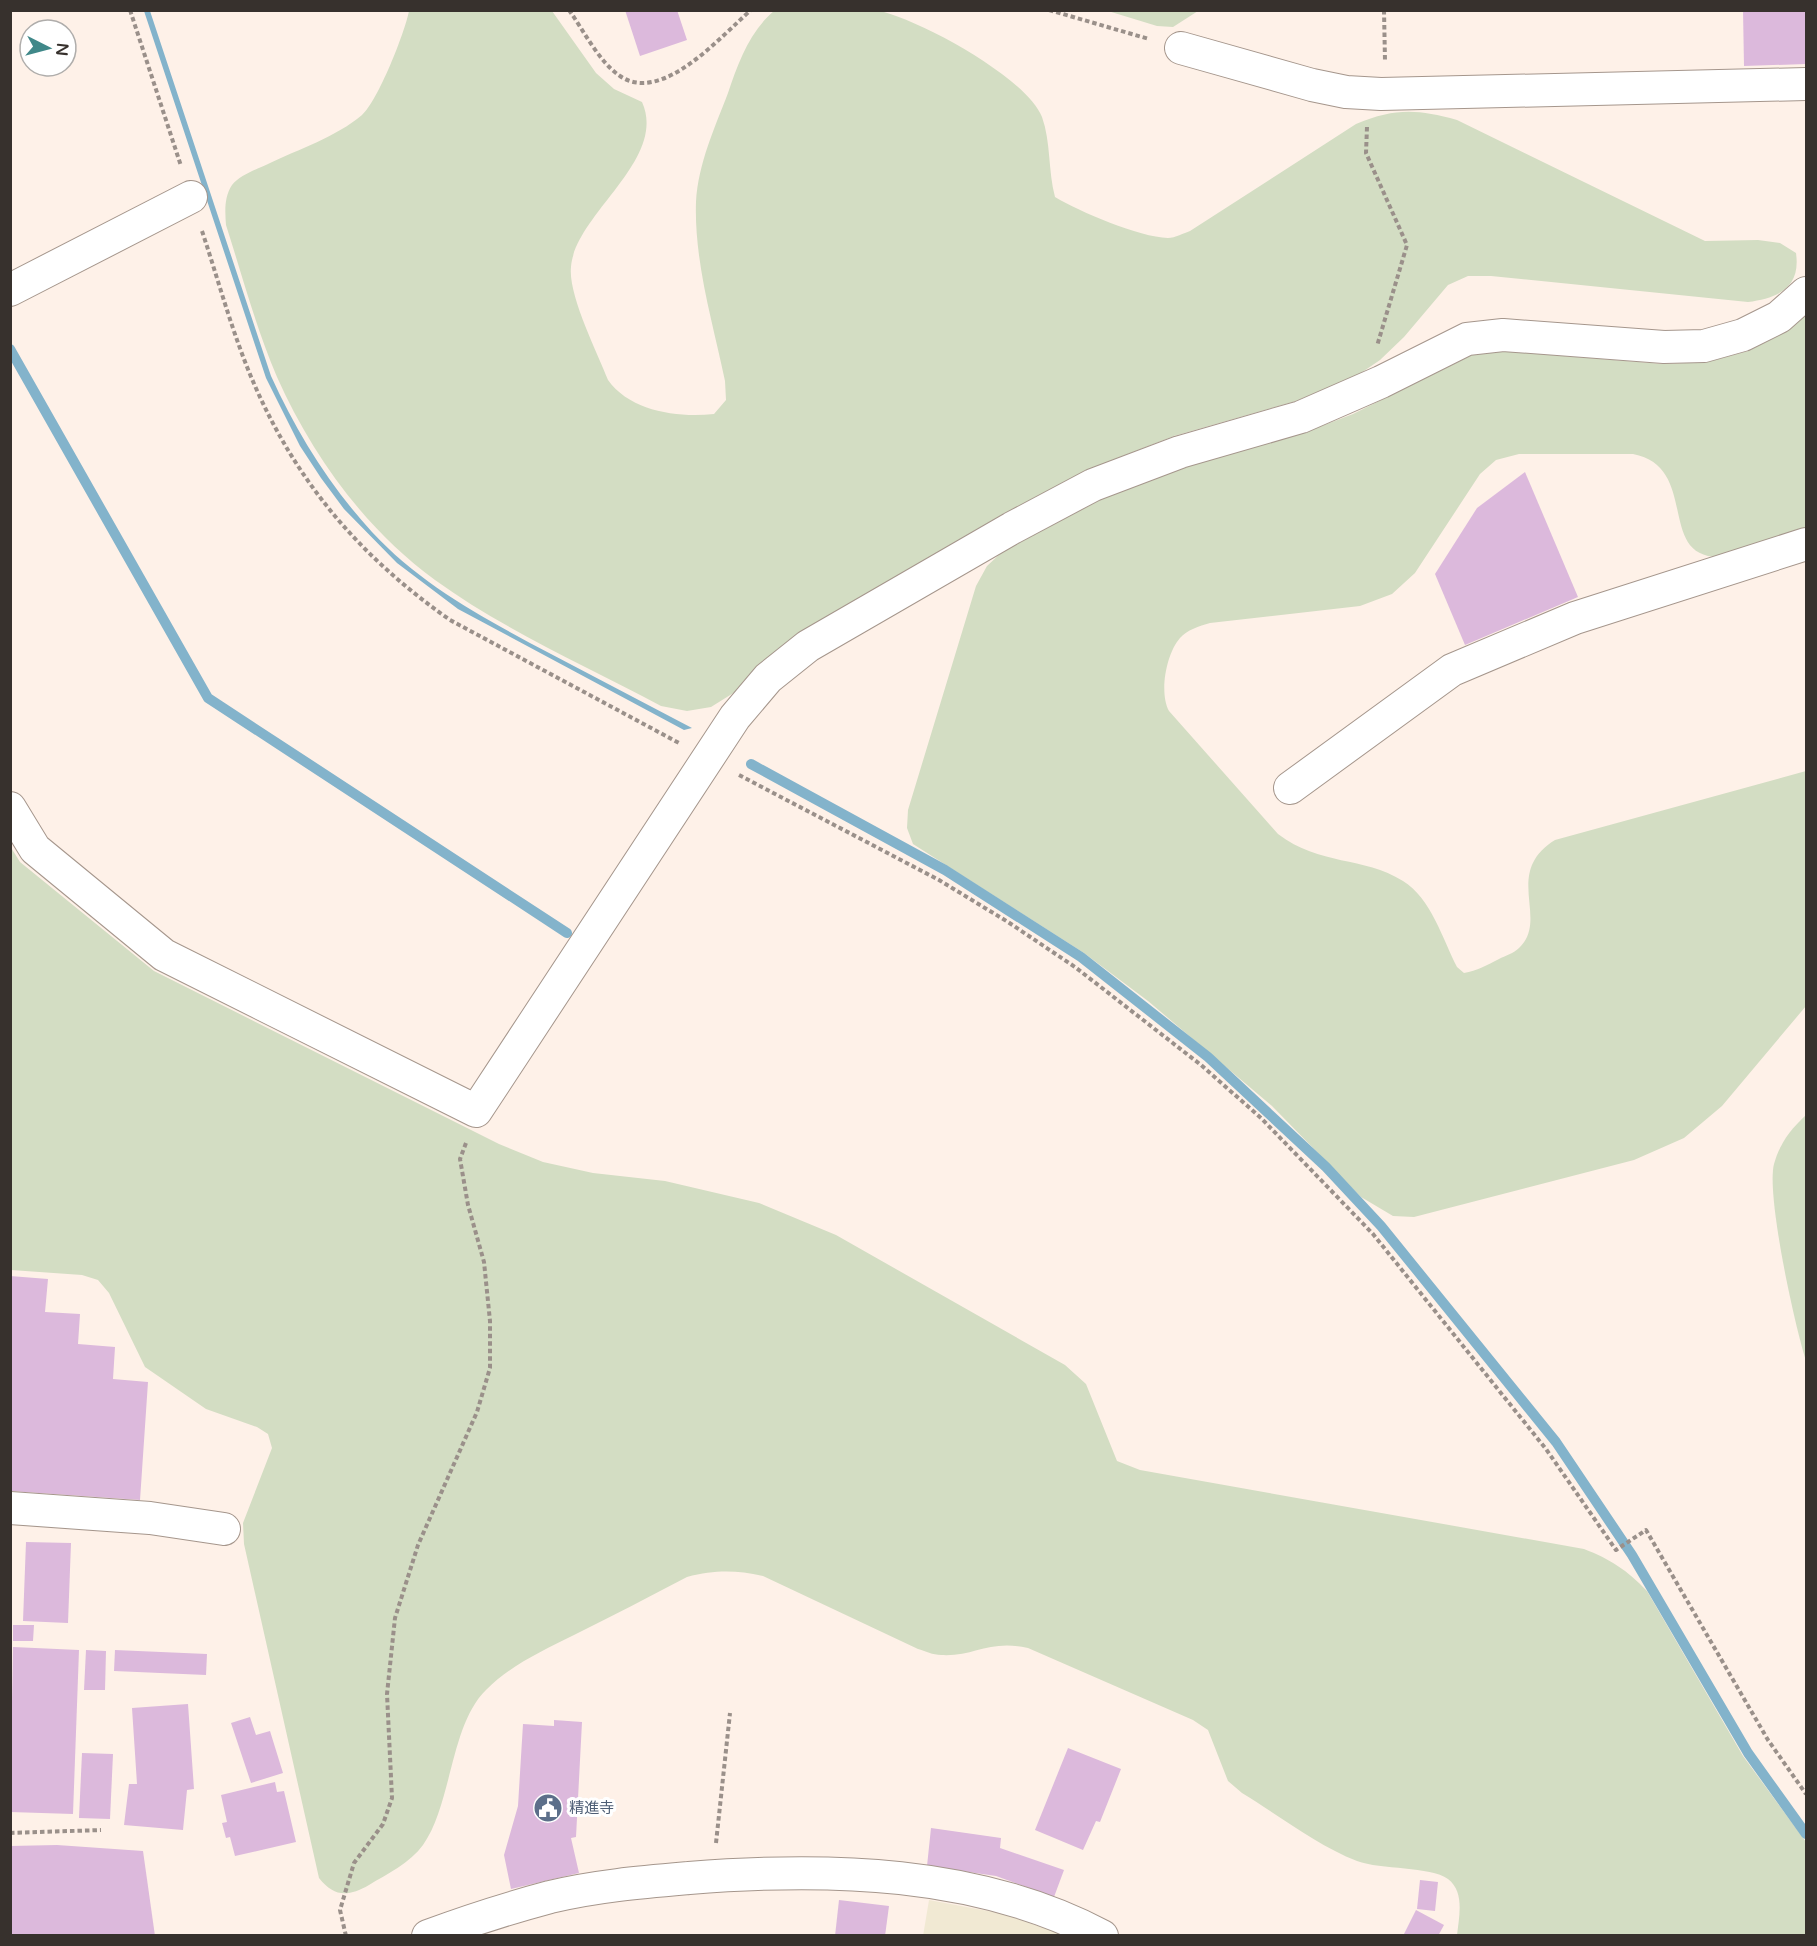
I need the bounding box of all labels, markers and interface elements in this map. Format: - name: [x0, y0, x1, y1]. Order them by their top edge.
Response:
- north arrow: [18, 18, 78, 78]
- text: N: [51, 42, 73, 57]
- public building icon: 精進寺: [532, 1792, 564, 1824]
- place label: 精進寺: [569, 1799, 614, 1817]

